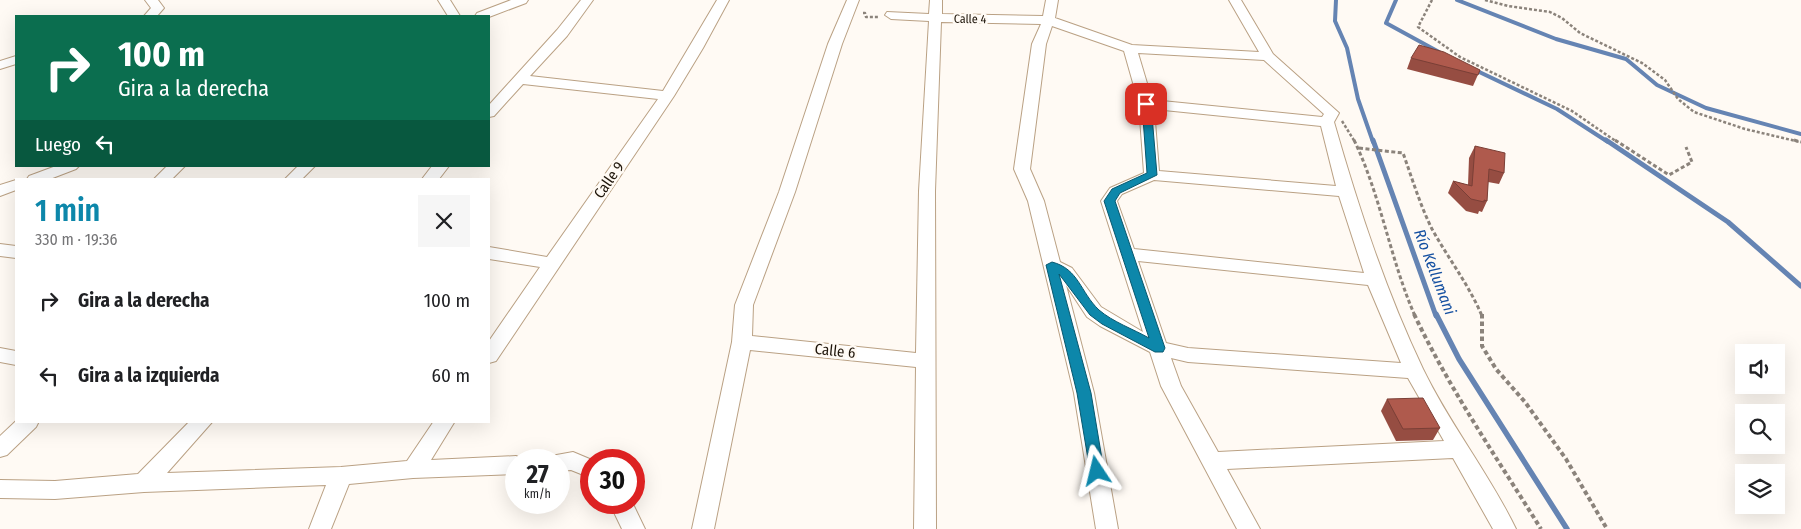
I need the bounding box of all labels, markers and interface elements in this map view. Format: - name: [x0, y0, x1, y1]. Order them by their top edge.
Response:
- street label: Calle 4: [954, 12, 987, 26]
- text: 100 m: [118, 33, 205, 75]
- icon: right: [35, 35, 100, 100]
- text: Gira a la derecha: [118, 75, 269, 102]
- pin: [1125, 83, 1167, 125]
- icon: arrive: [1132, 90, 1160, 118]
- icon: left: [91, 130, 119, 158]
- text: Luego: [35, 133, 81, 156]
- street label: Calle 9: [590, 158, 628, 202]
- text: 1 min: [35, 193, 100, 229]
- button: close: [418, 195, 470, 247]
- water label: Río Kellumani: [1410, 226, 1460, 318]
- text: 330 m · 19:36: [35, 230, 117, 249]
- icon: right: [35, 287, 63, 315]
- text: Gira a la derecha: [78, 289, 210, 312]
- text: 100 m: [424, 289, 470, 312]
- street label: Calle 6: [814, 340, 856, 362]
- map controls: [1735, 344, 1785, 514]
- button: sound: [1735, 344, 1785, 394]
- icon: left: [35, 362, 63, 390]
- text: Gira a la izquierda: [78, 364, 220, 387]
- text: 60 m: [432, 364, 470, 387]
- button: search: [1735, 404, 1785, 454]
- position arrow: [1070, 444, 1122, 496]
- speed limit sign: 30: [580, 449, 645, 514]
- text: 27: [526, 460, 549, 490]
- button: layers: [1735, 464, 1785, 514]
- text: km/h: [524, 487, 551, 501]

